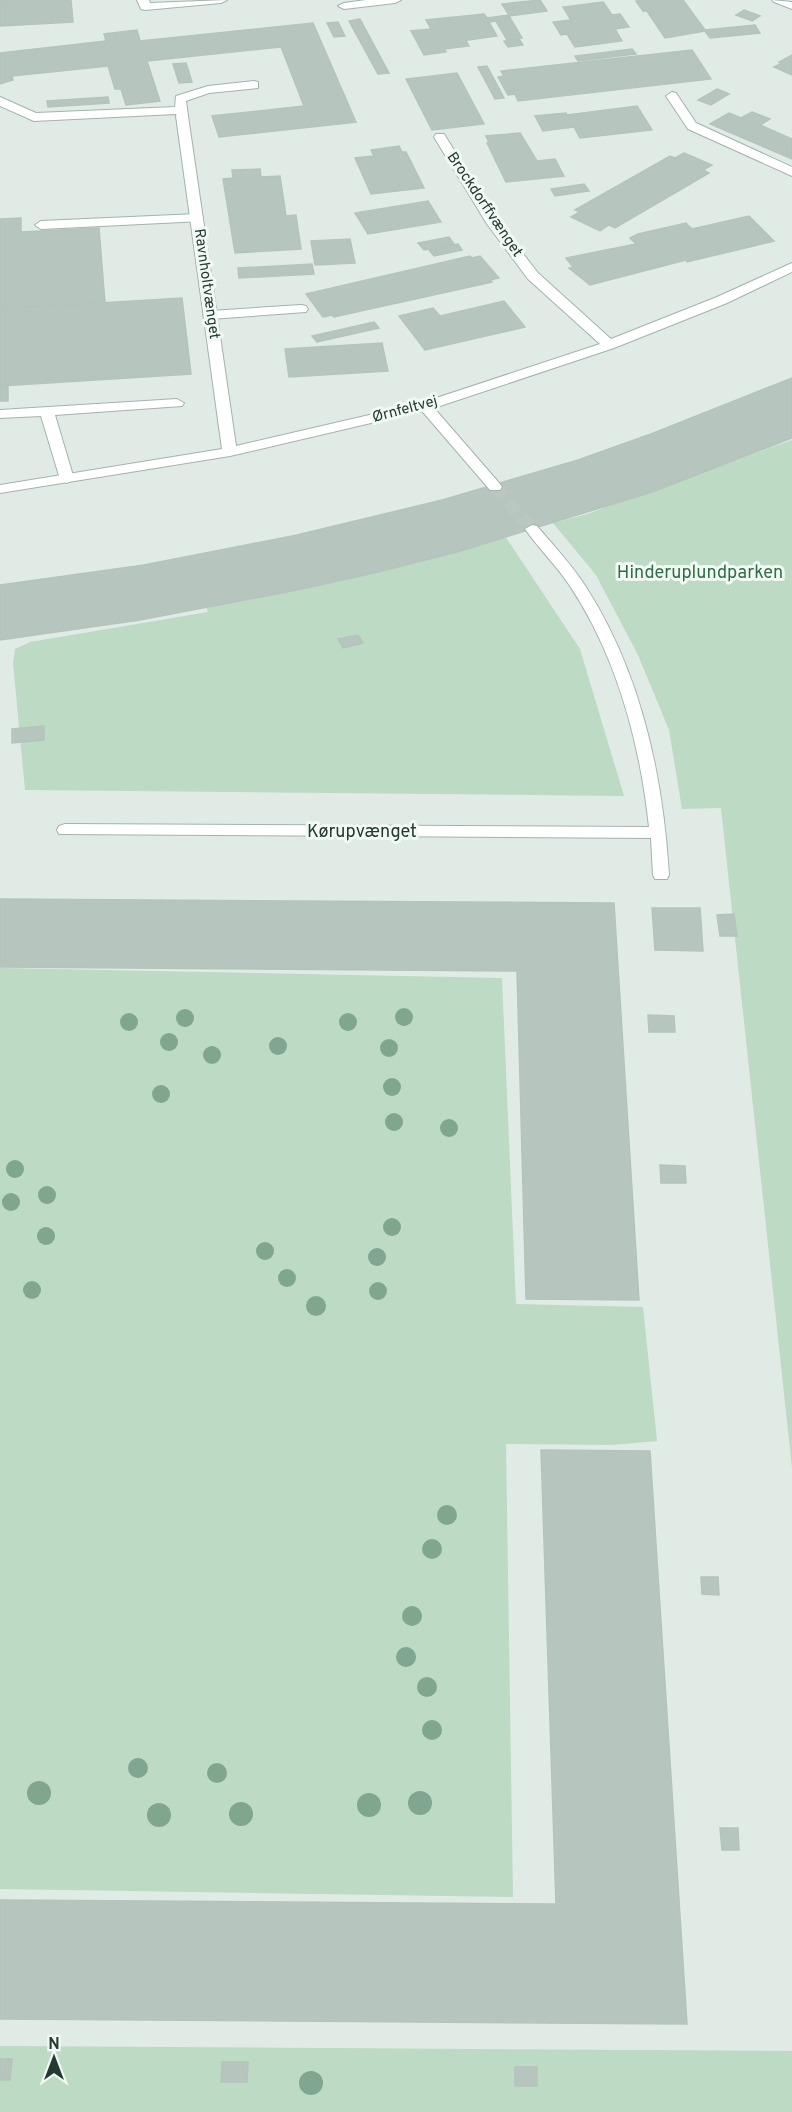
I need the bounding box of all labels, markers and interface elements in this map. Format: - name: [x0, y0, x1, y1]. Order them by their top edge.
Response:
- street label: Brockdorffvænget: [442, 149, 526, 261]
- street label: Ravnholtvænget: [189, 228, 223, 340]
- street label: Ørnfeltvej: [370, 392, 440, 428]
- park label: Hinderuplundparken: [617, 562, 783, 585]
- street label: Kørupvænget: [307, 821, 417, 844]
- north arrow: [24, 2028, 84, 2088]
- text: N: [48, 2035, 60, 2055]

